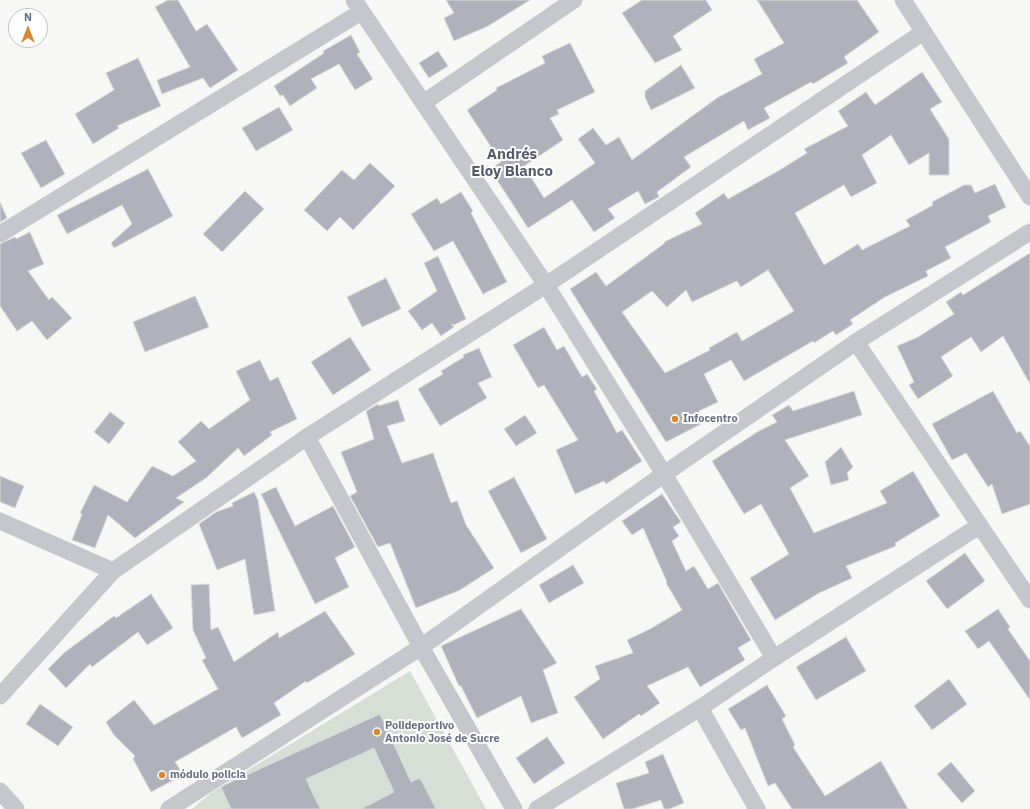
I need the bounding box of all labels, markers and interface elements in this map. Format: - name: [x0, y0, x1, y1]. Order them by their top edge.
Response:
- north arrow: [8, 8, 48, 48]
- text: N: [24, 10, 32, 24]
- district label: Andrés Eloy Blanco: [471, 146, 553, 181]
- place label: Infocentro: [683, 412, 738, 426]
- marker: Infocentro: [670, 414, 680, 424]
- place label: Polideportivo Antonio José de Sucre: [385, 719, 500, 745]
- marker: Polideportivo Antonio José de Sucre: [372, 727, 382, 737]
- place label: módulo policia: [170, 768, 246, 782]
- marker: módulo policia: [157, 770, 167, 780]

